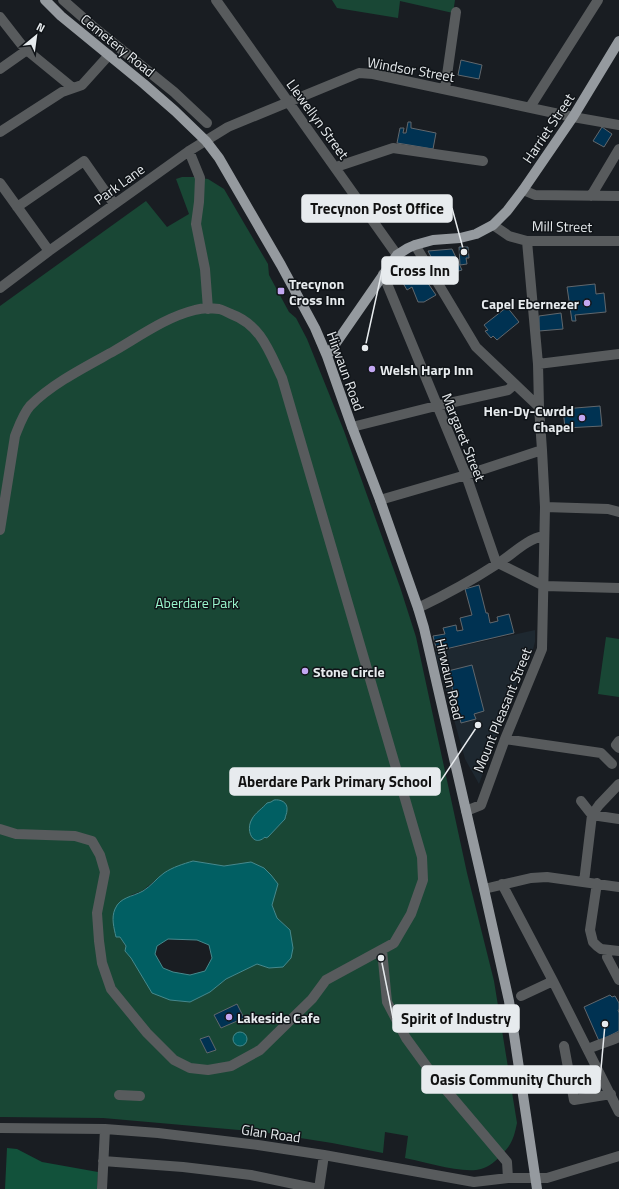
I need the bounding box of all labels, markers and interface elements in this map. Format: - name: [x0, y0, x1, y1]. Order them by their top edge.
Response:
- street label: Cemetery Road: [76, 8, 160, 82]
- north arrow: [16, 16, 56, 56]
- text: N: [34, 18, 48, 36]
- street label: Windsor Street: [366, 51, 456, 87]
- street label: Llewellyn Street: [282, 75, 354, 163]
- street label: Harriet Street: [517, 89, 579, 167]
- street label: Park Lane: [89, 158, 149, 210]
- callout: Trecynon Post Office: [302, 195, 452, 222]
- text: Trecynon Post Office: [310, 197, 444, 220]
- street label: Mill Street: [532, 215, 592, 237]
- callout: Cross Inn: [382, 257, 458, 284]
- text: Cross Inn: [390, 259, 450, 282]
- place label: Trecynon Cross Inn: [289, 273, 345, 310]
- marker: Trecynon Cross Inn: [276, 286, 286, 296]
- place label: Capel Ebernezer: [481, 293, 579, 314]
- marker: Capel Ebernezer: [582, 298, 592, 308]
- street label: Hirwaun Road: [322, 328, 370, 414]
- place label: Welsh Harp Inn: [380, 359, 473, 380]
- marker: Welsh Harp Inn: [367, 364, 377, 374]
- street label: Margaret Street: [437, 390, 491, 484]
- place label: Hen-Dy-Cwrdd Chapel: [484, 400, 574, 437]
- marker: Hen-Dy-Cwrdd Chapel: [577, 413, 587, 423]
- park label: Aberdare Park: [155, 592, 239, 613]
- street label: Hirwaun Road: [430, 636, 470, 722]
- street label: Mount Pleasant Street: [467, 644, 537, 775]
- place label: Stone Circle: [313, 661, 385, 682]
- marker: Stone Circle: [300, 666, 310, 676]
- callout: Aberdare Park Primary School: [230, 768, 440, 795]
- text: Aberdare Park Primary School: [238, 770, 432, 793]
- callout: Spirit of Industry: [393, 1005, 519, 1032]
- place label: Lakeside Cafe: [237, 1007, 320, 1028]
- text: Spirit of Industry: [401, 1007, 511, 1030]
- marker: Lakeside Cafe: [224, 1012, 234, 1022]
- callout: Oasis Community Church: [422, 1066, 600, 1093]
- text: Oasis Community Church: [430, 1068, 592, 1091]
- street label: Glan Road: [240, 1118, 302, 1148]

